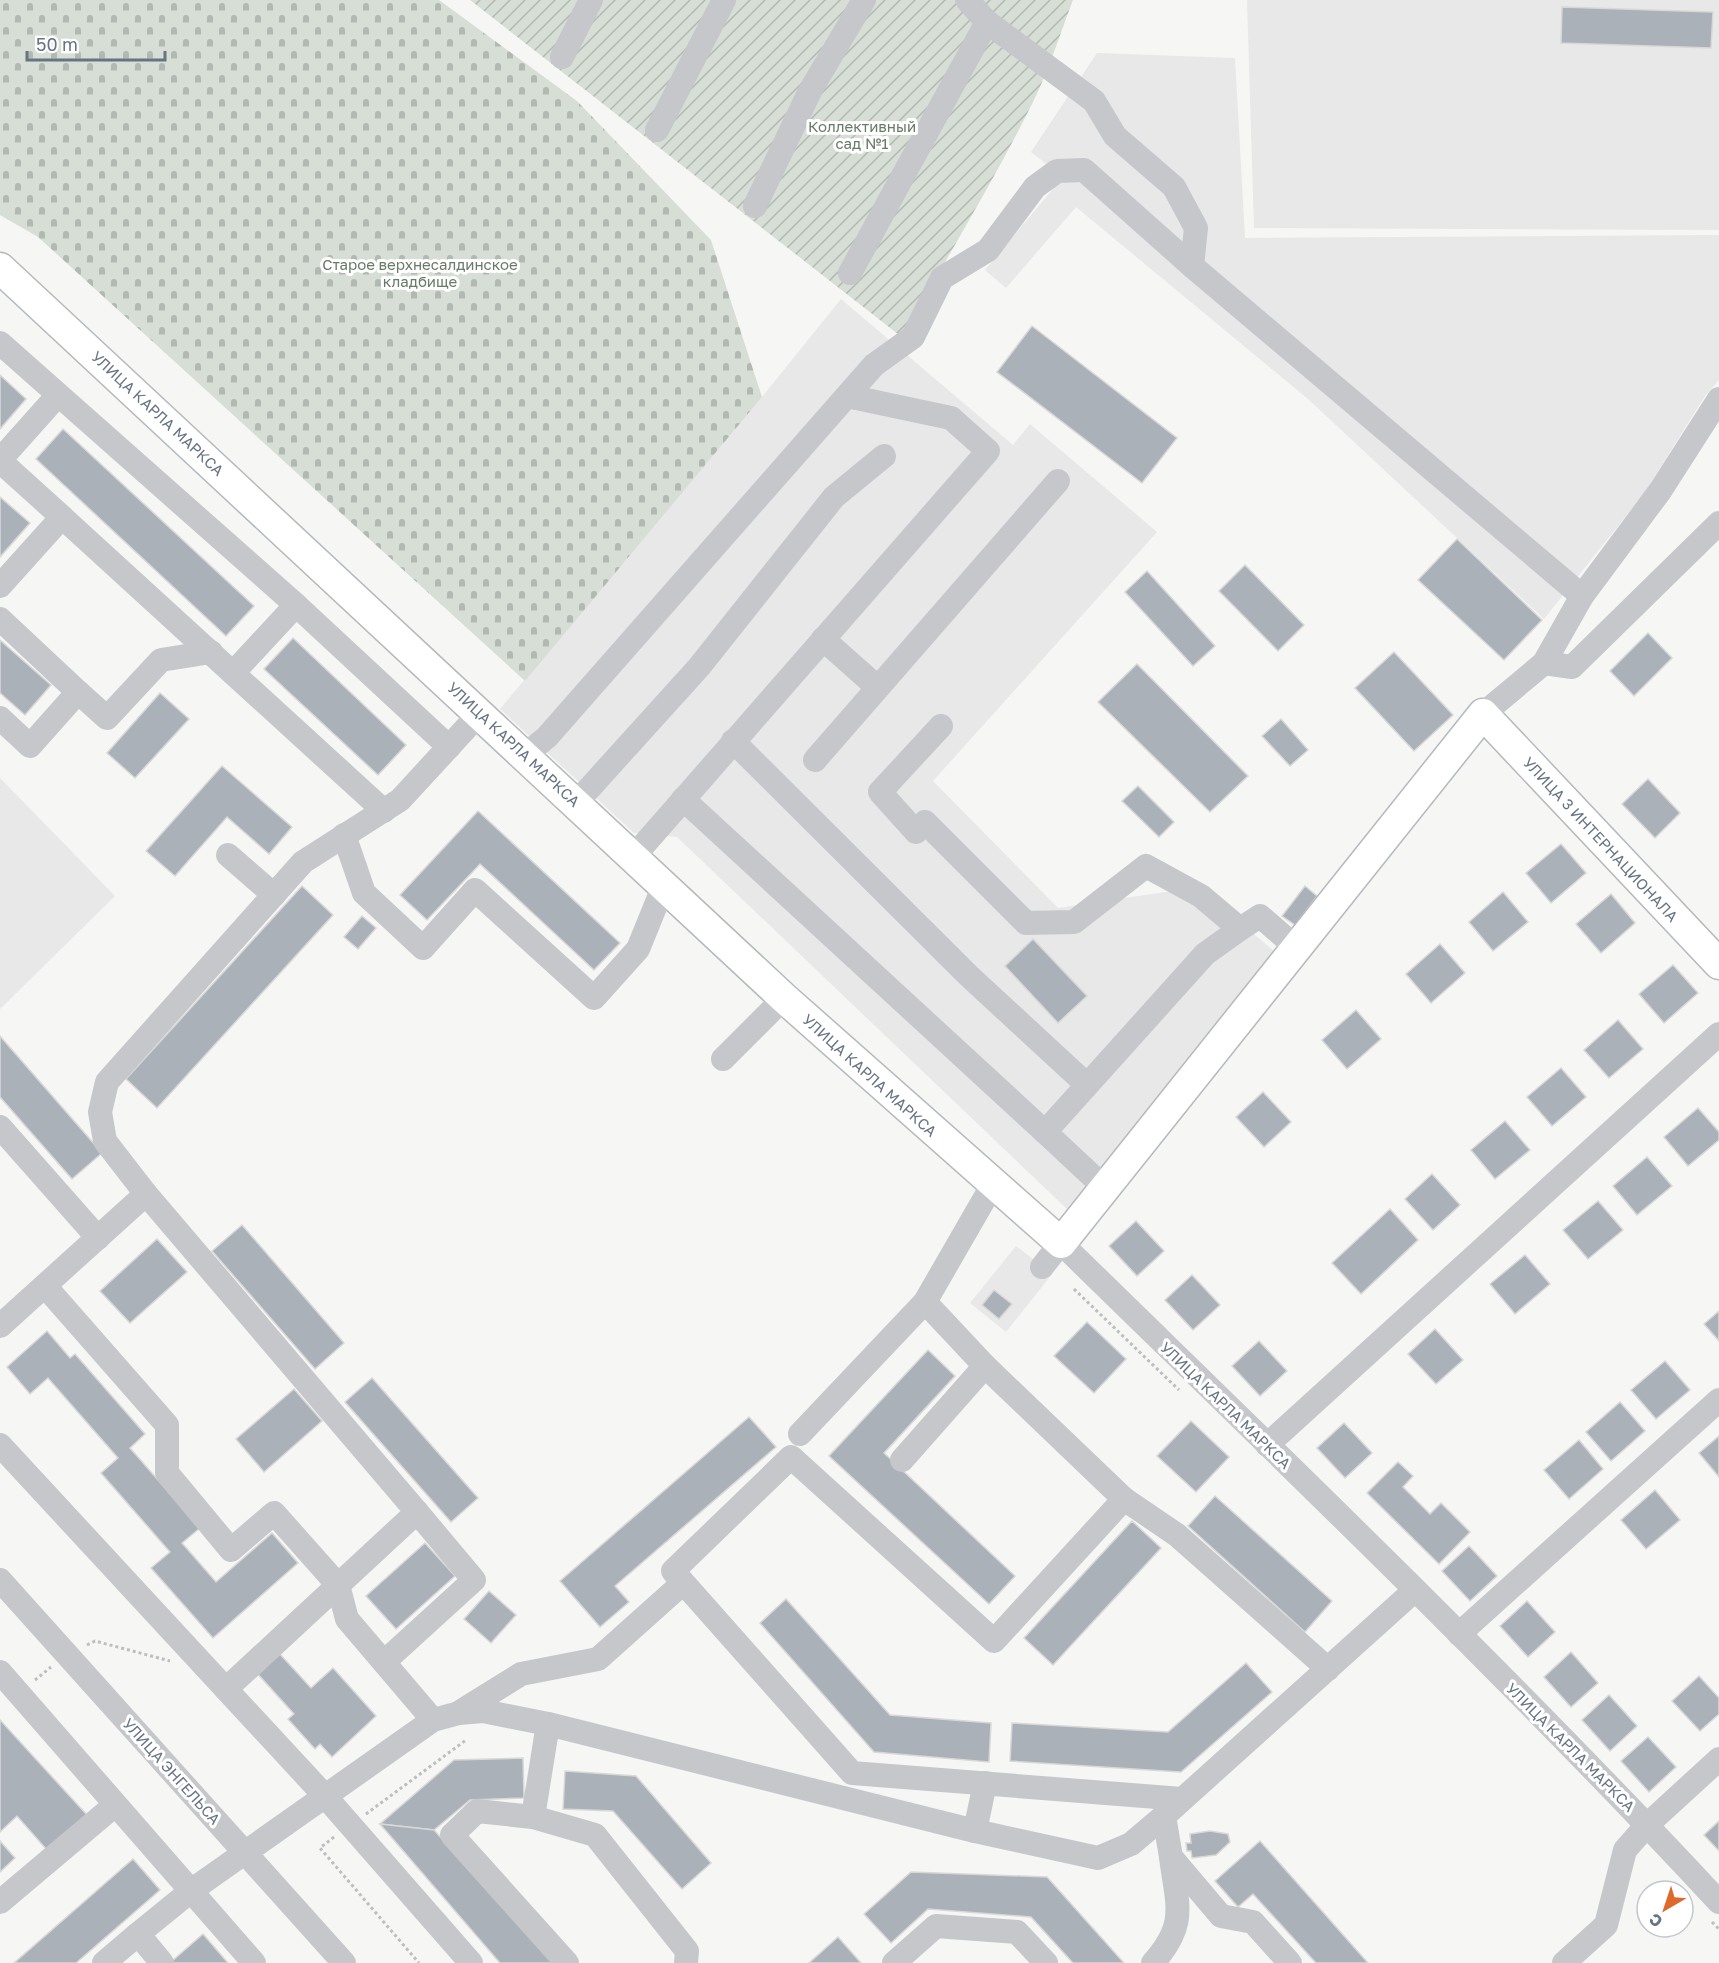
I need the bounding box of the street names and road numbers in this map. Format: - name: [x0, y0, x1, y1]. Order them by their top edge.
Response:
- street label: УЛИЦА КАРЛА МАРКСА: [88, 347, 228, 479]
- street label: УЛИЦА КАРЛА МАРКСА: [444, 678, 584, 810]
- street label: УЛИЦА 3 ИНТЕРНАЦИОНАЛА: [1520, 753, 1682, 925]
- street label: УЛИЦА КАРЛА МАРКСА: [799, 1010, 941, 1140]
- street label: УЛИЦА КАРЛА МАРКСА: [1157, 1338, 1295, 1472]
- street label: УЛИЦА КАРЛА МАРКСА: [1503, 1679, 1639, 1815]
- street label: УЛИЦА ЭНГЕЛЬСА: [120, 1714, 224, 1828]

